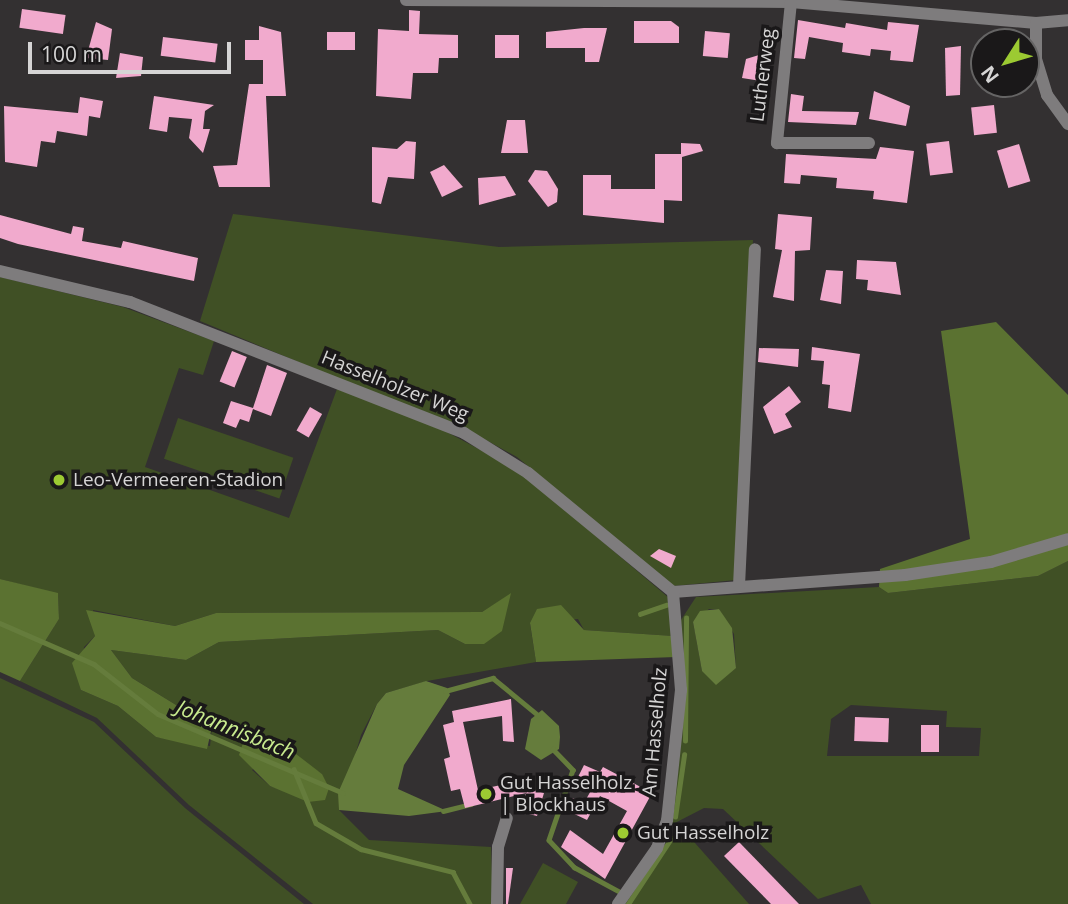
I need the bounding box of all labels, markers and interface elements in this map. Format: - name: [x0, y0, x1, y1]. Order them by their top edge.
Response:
- street label: Lutherweg: [746, 27, 780, 123]
- scale bar: [32, 28, 234, 72]
- north arrow: [970, 28, 1040, 98]
- text: 100 m: [41, 40, 102, 68]
- text: N: [975, 60, 1005, 88]
- street label: Hasselholzer Weg: [318, 346, 472, 426]
- place label: Leo-Vermeeren-Stadion: [73, 469, 283, 491]
- marker: Leo-Vermeeren-Stadion: [51, 472, 67, 488]
- street label: Am Hasselholz: [638, 667, 672, 797]
- water label: Johannisbach: [173, 694, 299, 764]
- place label: Gut Hasselholz | Blockhaus: [500, 772, 632, 816]
- marker: Gut Hasselholz | Blockhaus: [478, 786, 494, 802]
- place label: Gut Hasselholz: [637, 822, 769, 844]
- marker: Gut Hasselholz: [615, 825, 631, 841]

